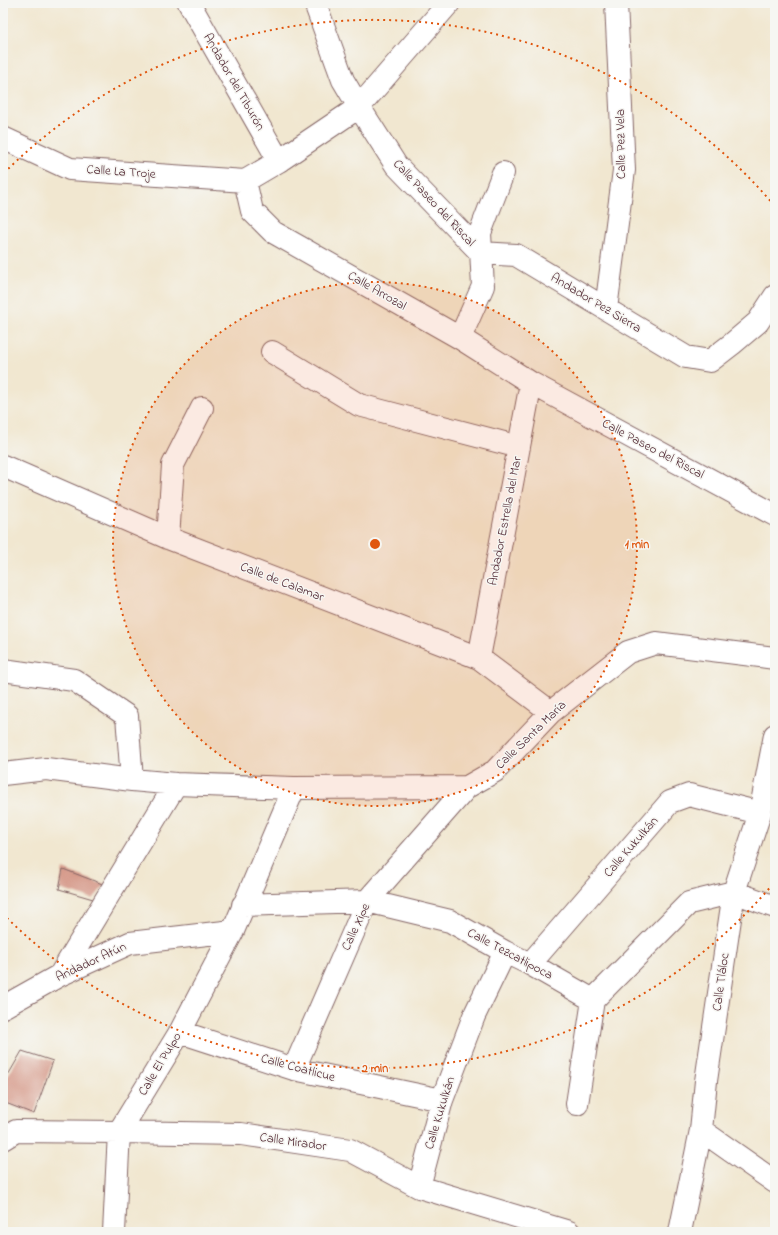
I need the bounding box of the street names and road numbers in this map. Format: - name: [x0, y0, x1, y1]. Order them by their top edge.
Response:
- street label: Andador del Tiburón: [198, 30, 270, 134]
- street label: Calle Pez Vela: [611, 109, 631, 179]
- street label: Calle Paseo del Riscal: [388, 155, 480, 251]
- street label: Calle La Troje: [86, 160, 156, 184]
- street label: Calle Arrozal: [344, 267, 410, 315]
- street label: Andador Pez Sierra: [547, 268, 645, 338]
- street label: Calle Paseo del Riscal: [598, 414, 708, 484]
- street label: Andador Estrella del Mar: [483, 454, 527, 587]
- street label: Calle de Calamar: [237, 557, 328, 607]
- street label: Calle Santa María: [491, 696, 571, 774]
- street label: Calle Kukulkán: [599, 812, 663, 882]
- street label: Calle Xipe: [337, 900, 375, 954]
- street label: Calle Tezcatlipoca: [464, 923, 556, 985]
- street label: Andador Atún: [52, 937, 130, 987]
- street label: Calle Tláloc: [708, 951, 735, 1012]
- street label: Calle El Pulpo: [134, 1028, 187, 1099]
- street label: Calle Coatlicue: [259, 1049, 338, 1087]
- street label: Calle Kukulkán: [420, 1074, 460, 1152]
- street label: Calle Mirador: [259, 1128, 328, 1156]

